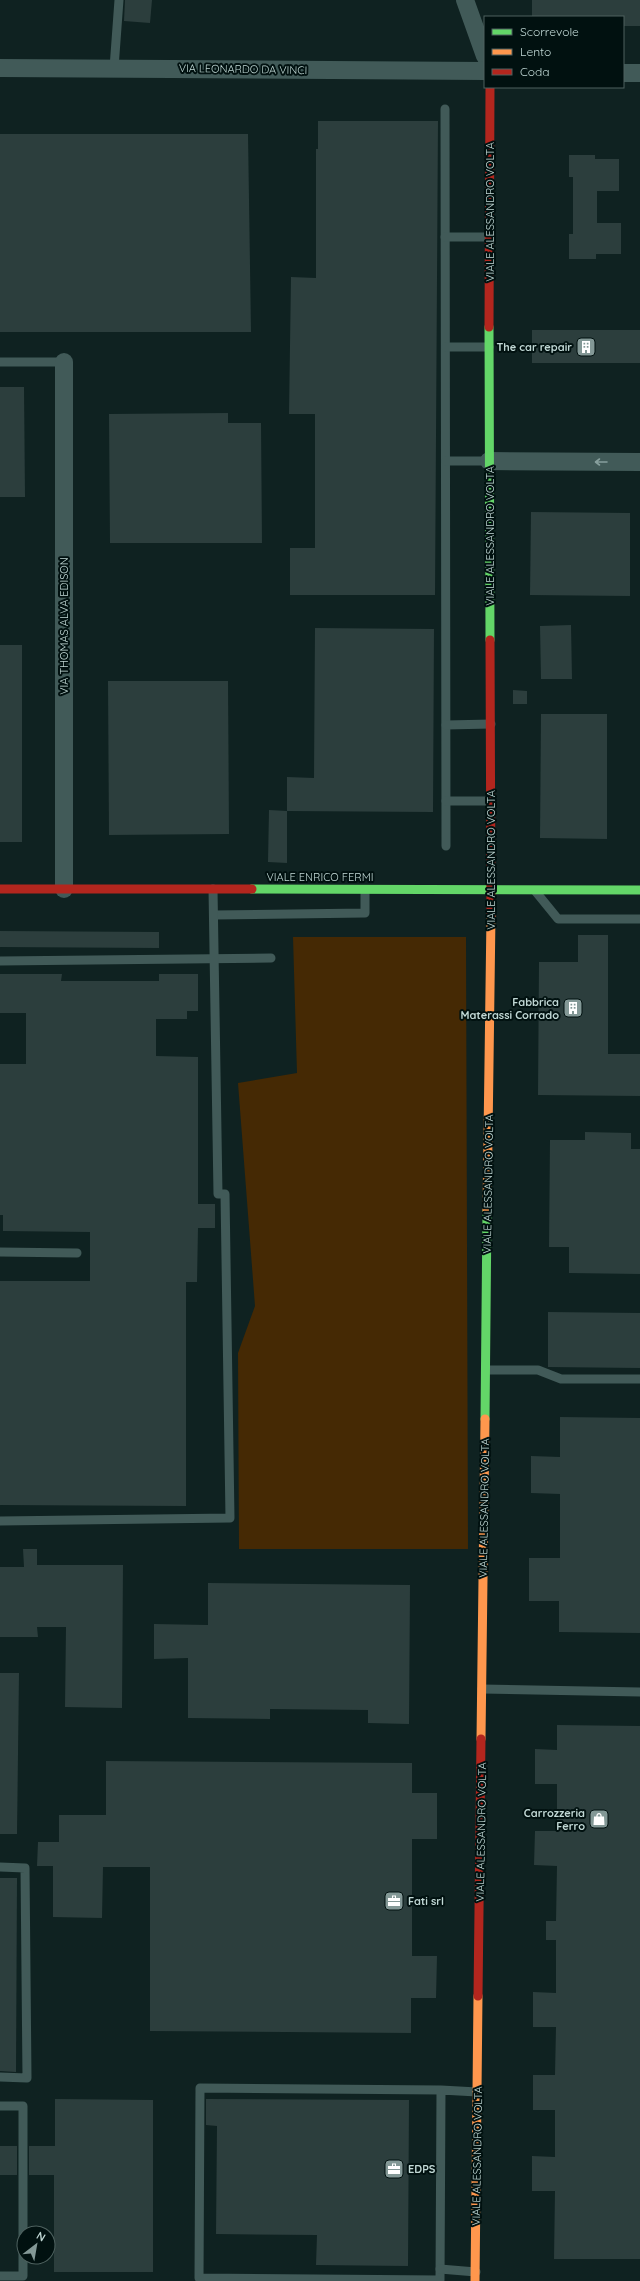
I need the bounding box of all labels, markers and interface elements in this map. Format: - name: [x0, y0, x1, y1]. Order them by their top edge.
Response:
- legend: [484, 16, 624, 88]
- text: Scorrevole: [520, 24, 579, 39]
- text: Lento: [520, 44, 551, 59]
- street label: VIA LEONARDO DA VINCI: [179, 61, 307, 77]
- text: Coda: [520, 64, 550, 79]
- street label: VIALE ALESSANDRO VOLTA: [483, 142, 497, 282]
- building icon: The car repair: [575, 336, 597, 358]
- place label: The car repair: [496, 340, 572, 354]
- one-way arrow: [595, 458, 608, 466]
- street label: VIALE ALESSANDRO VOLTA: [483, 466, 497, 606]
- street label: VIA THOMAS ALVA EDISON: [57, 557, 71, 695]
- street label: VIALE ALESSANDRO VOLTA: [484, 790, 498, 930]
- street label: VIALE ENRICO FERMI: [267, 870, 373, 884]
- place label: Fabbrica Materassi Corrado: [460, 995, 559, 1022]
- building icon: Fabbrica Materassi Corrado: [562, 997, 584, 1019]
- street label: VIALE ALESSANDRO VOLTA: [480, 1114, 496, 1254]
- street label: VIALE ALESSANDRO VOLTA: [476, 1438, 492, 1578]
- street label: VIALE ALESSANDRO VOLTA: [473, 1762, 489, 1902]
- place label: Carrozzeria Ferro: [524, 1806, 585, 1833]
- shop icon: Carrozzeria Ferro: [588, 1808, 610, 1830]
- office icon: Fati srl: [383, 1890, 405, 1912]
- place label: Fati srl: [408, 1894, 444, 1908]
- street label: VIALE ALESSANDRO VOLTA: [469, 2086, 485, 2226]
- office icon: EDPS: [383, 2158, 405, 2180]
- place label: EDPS: [408, 2162, 436, 2176]
- north arrow: [16, 2225, 56, 2265]
- text: N: [34, 2228, 48, 2245]

